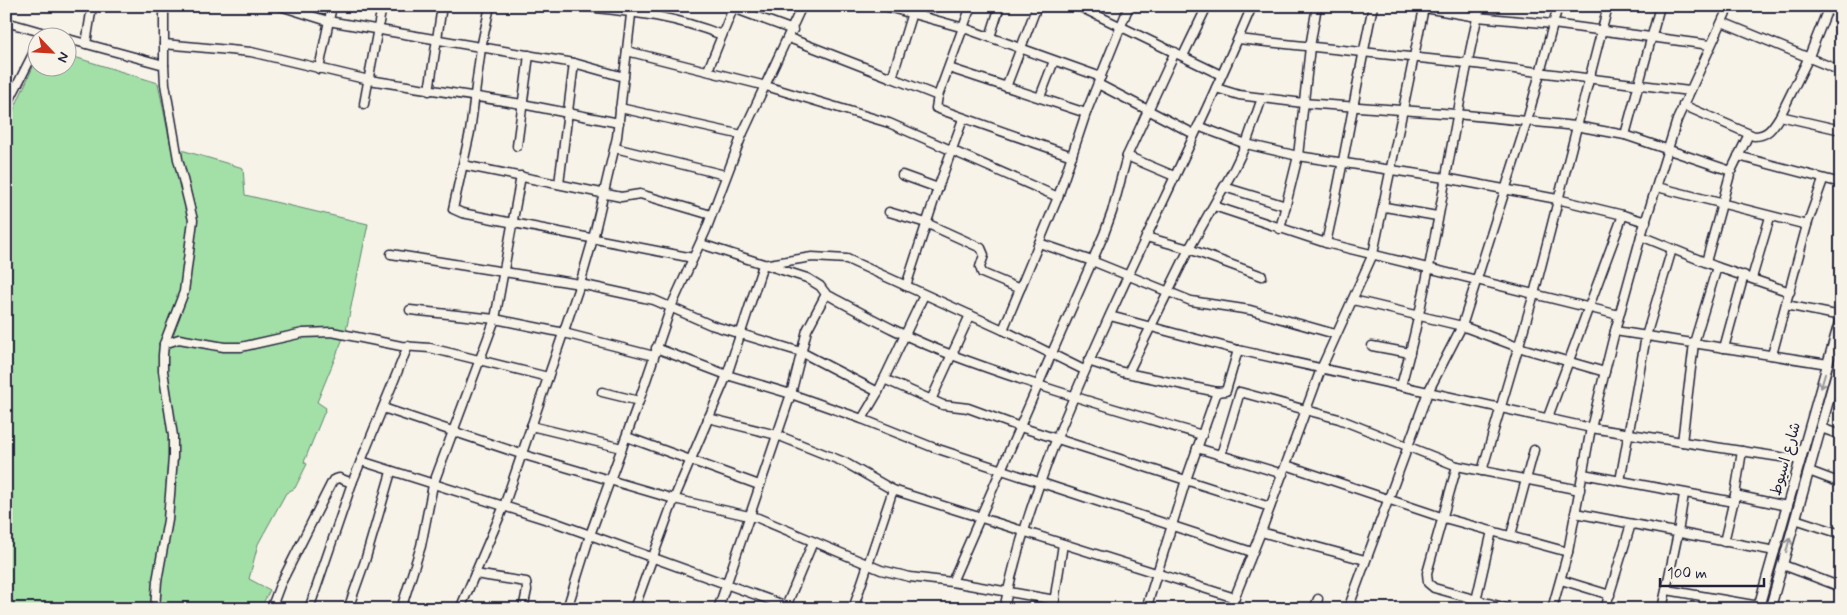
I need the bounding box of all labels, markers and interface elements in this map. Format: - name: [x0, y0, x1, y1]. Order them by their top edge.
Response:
- north arrow: [28, 28, 78, 78]
- text: N: [53, 49, 73, 65]
- one-way arrow: [1818, 372, 1827, 388]
- street label: شارع اسيوط: [1766, 420, 1806, 498]
- one-way arrow: [1784, 537, 1793, 553]
- scale bar: [1660, 555, 1763, 587]
- text: 100 m: [1667, 564, 1707, 584]

